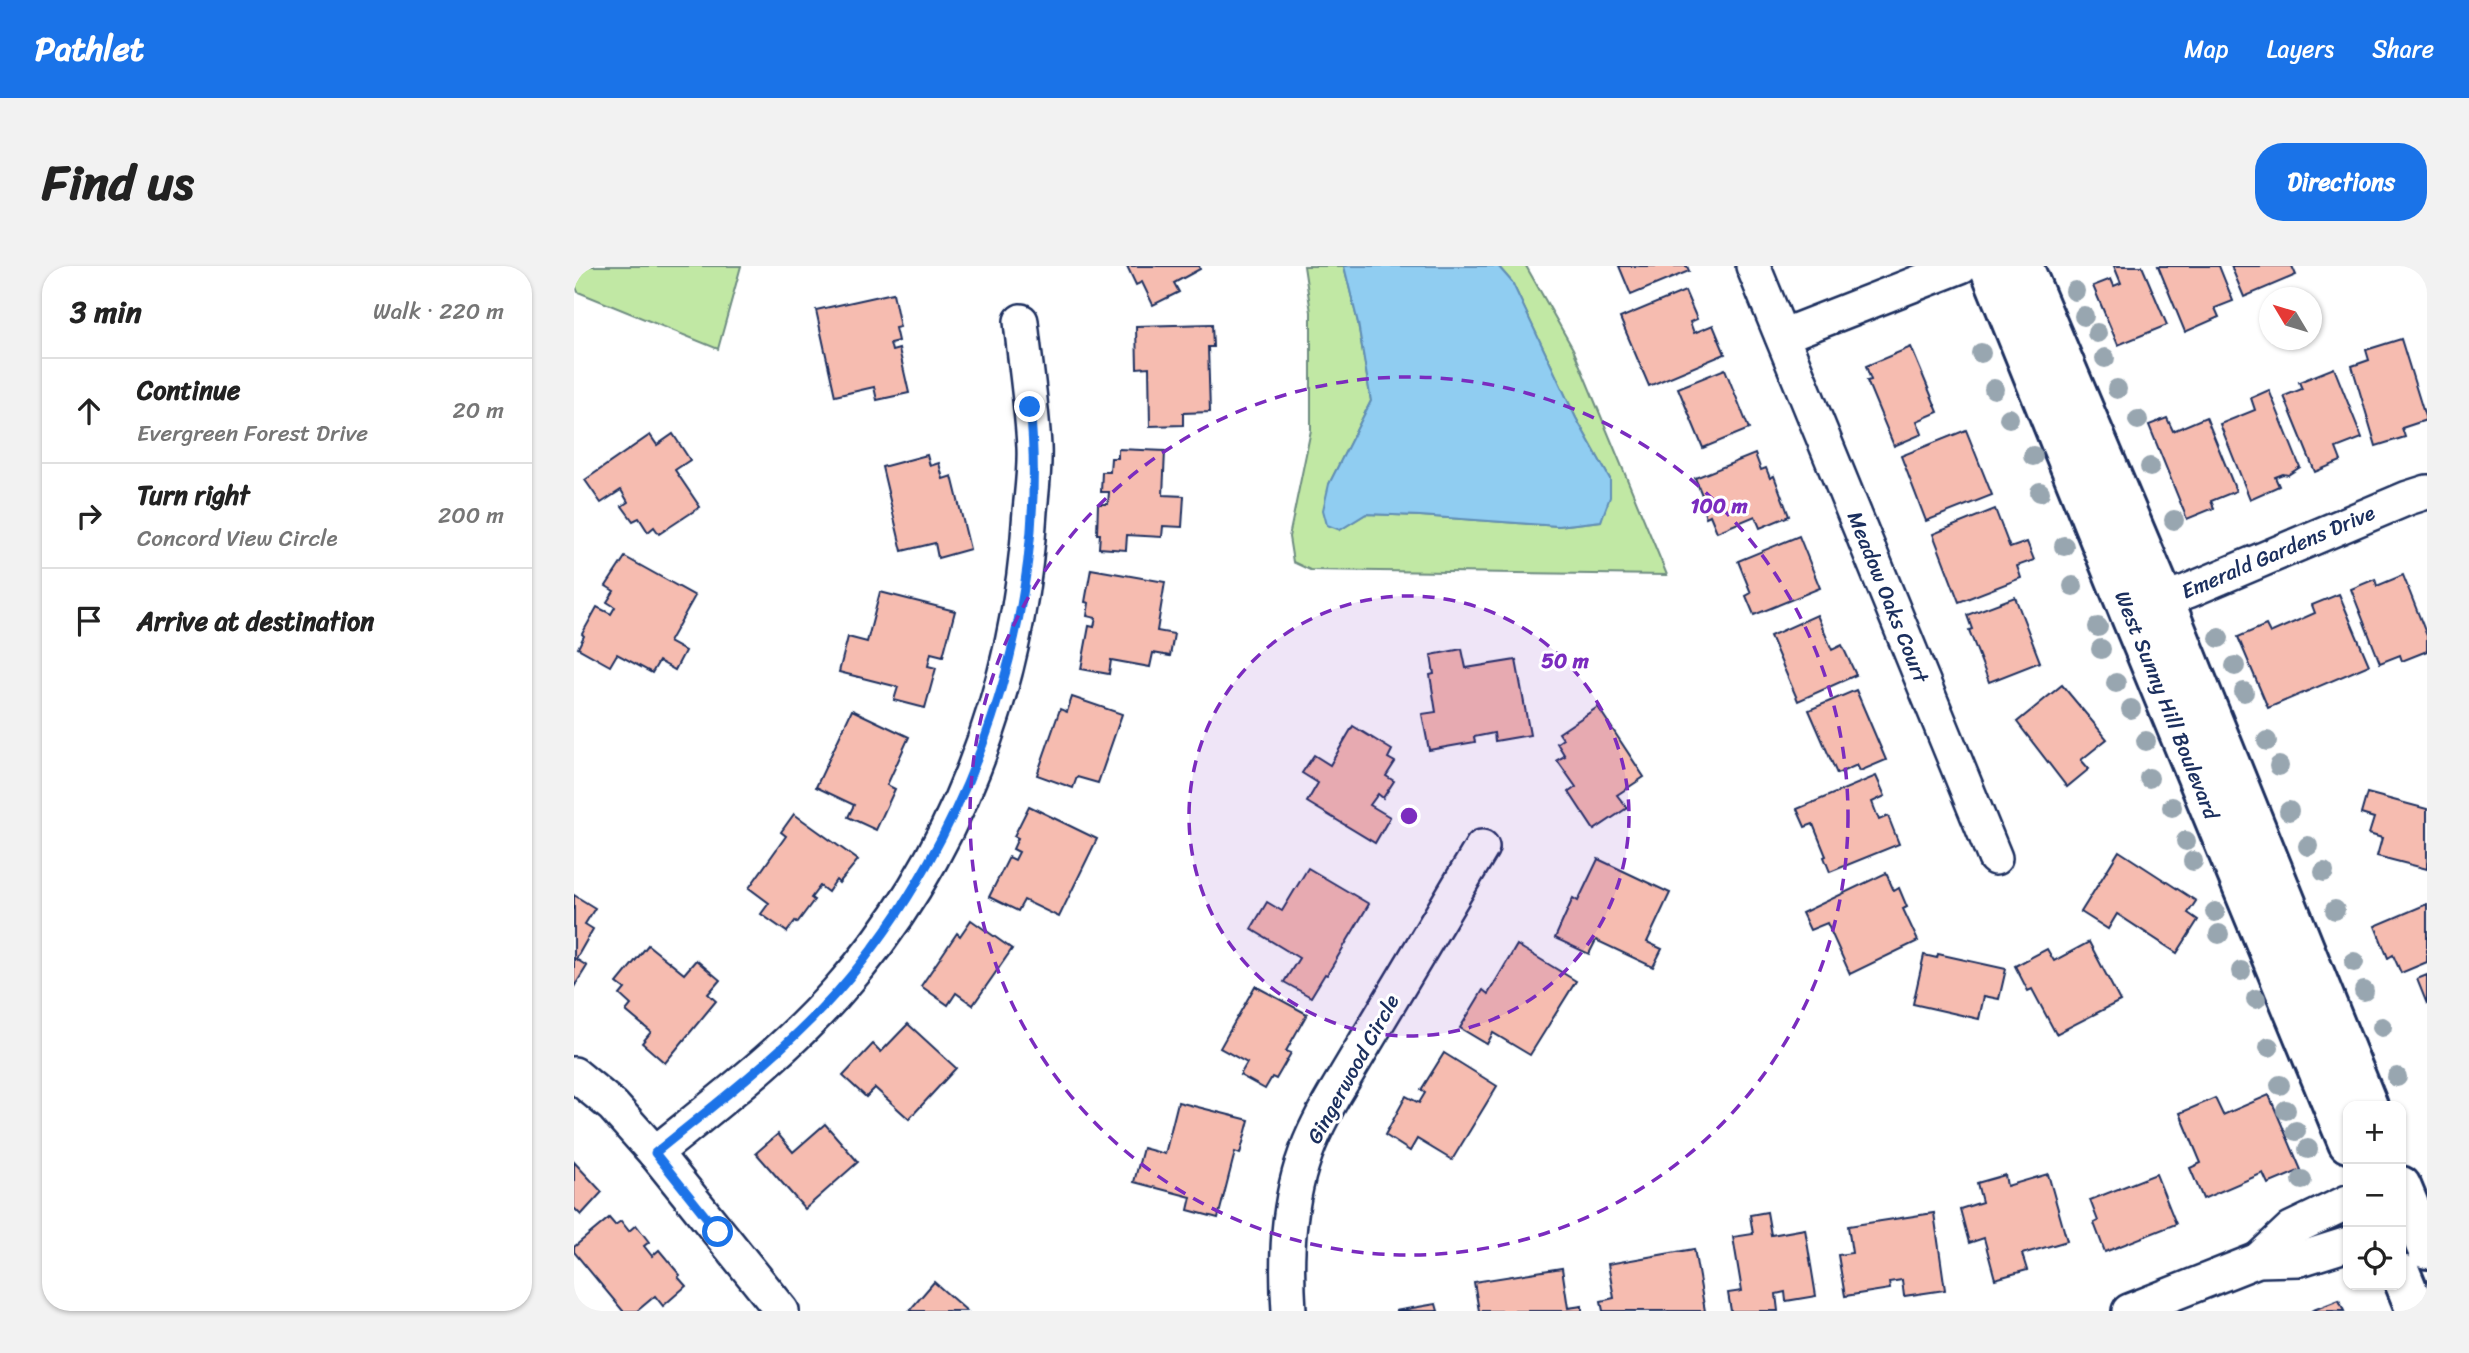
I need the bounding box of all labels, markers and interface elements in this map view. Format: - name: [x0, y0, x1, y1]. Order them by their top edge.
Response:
- text: Pathlet: [35, 20, 144, 78]
- text: Map: [2184, 28, 2229, 70]
- text: Layers: [2267, 28, 2334, 70]
- text: Share: [2372, 28, 2434, 70]
- text: Find us: [42, 139, 194, 226]
- button: Directions: [2255, 143, 2427, 221]
- text: 3 min: [70, 285, 142, 339]
- north arrow: [2259, 287, 2322, 350]
- text: Walk · 220 m: [373, 291, 504, 332]
- text: Continue: [137, 367, 240, 413]
- text: 20 m: [453, 390, 504, 431]
- route end: [1014, 391, 1045, 422]
- icon: ahead: [70, 392, 108, 430]
- text: Evergreen Forest Drive: [137, 413, 368, 454]
- text: Turn right: [137, 472, 250, 518]
- text: 100 m: [1690, 487, 1748, 525]
- street label: Emerald Gardens Drive: [2175, 494, 2381, 610]
- text: 200 m: [438, 495, 504, 536]
- icon: right: [70, 497, 108, 535]
- street label: Meadow Oaks Court: [1836, 505, 1940, 690]
- text: Concord View Circle: [137, 518, 338, 559]
- street label: West Sunny Hill Boulevard: [2104, 585, 2231, 827]
- text: Arrive at destination: [137, 598, 374, 644]
- icon: arrive: [70, 602, 108, 640]
- text: 50 m: [1541, 642, 1590, 680]
- centre of rings: [1397, 804, 1421, 828]
- street label: Gingerwood Circle: [1296, 987, 1410, 1151]
- map controls: [2343, 1101, 2406, 1290]
- button: +: [2343, 1101, 2406, 1164]
- button: −: [2343, 1164, 2406, 1227]
- route start: [702, 1216, 733, 1247]
- button: locate: [2343, 1227, 2406, 1290]

